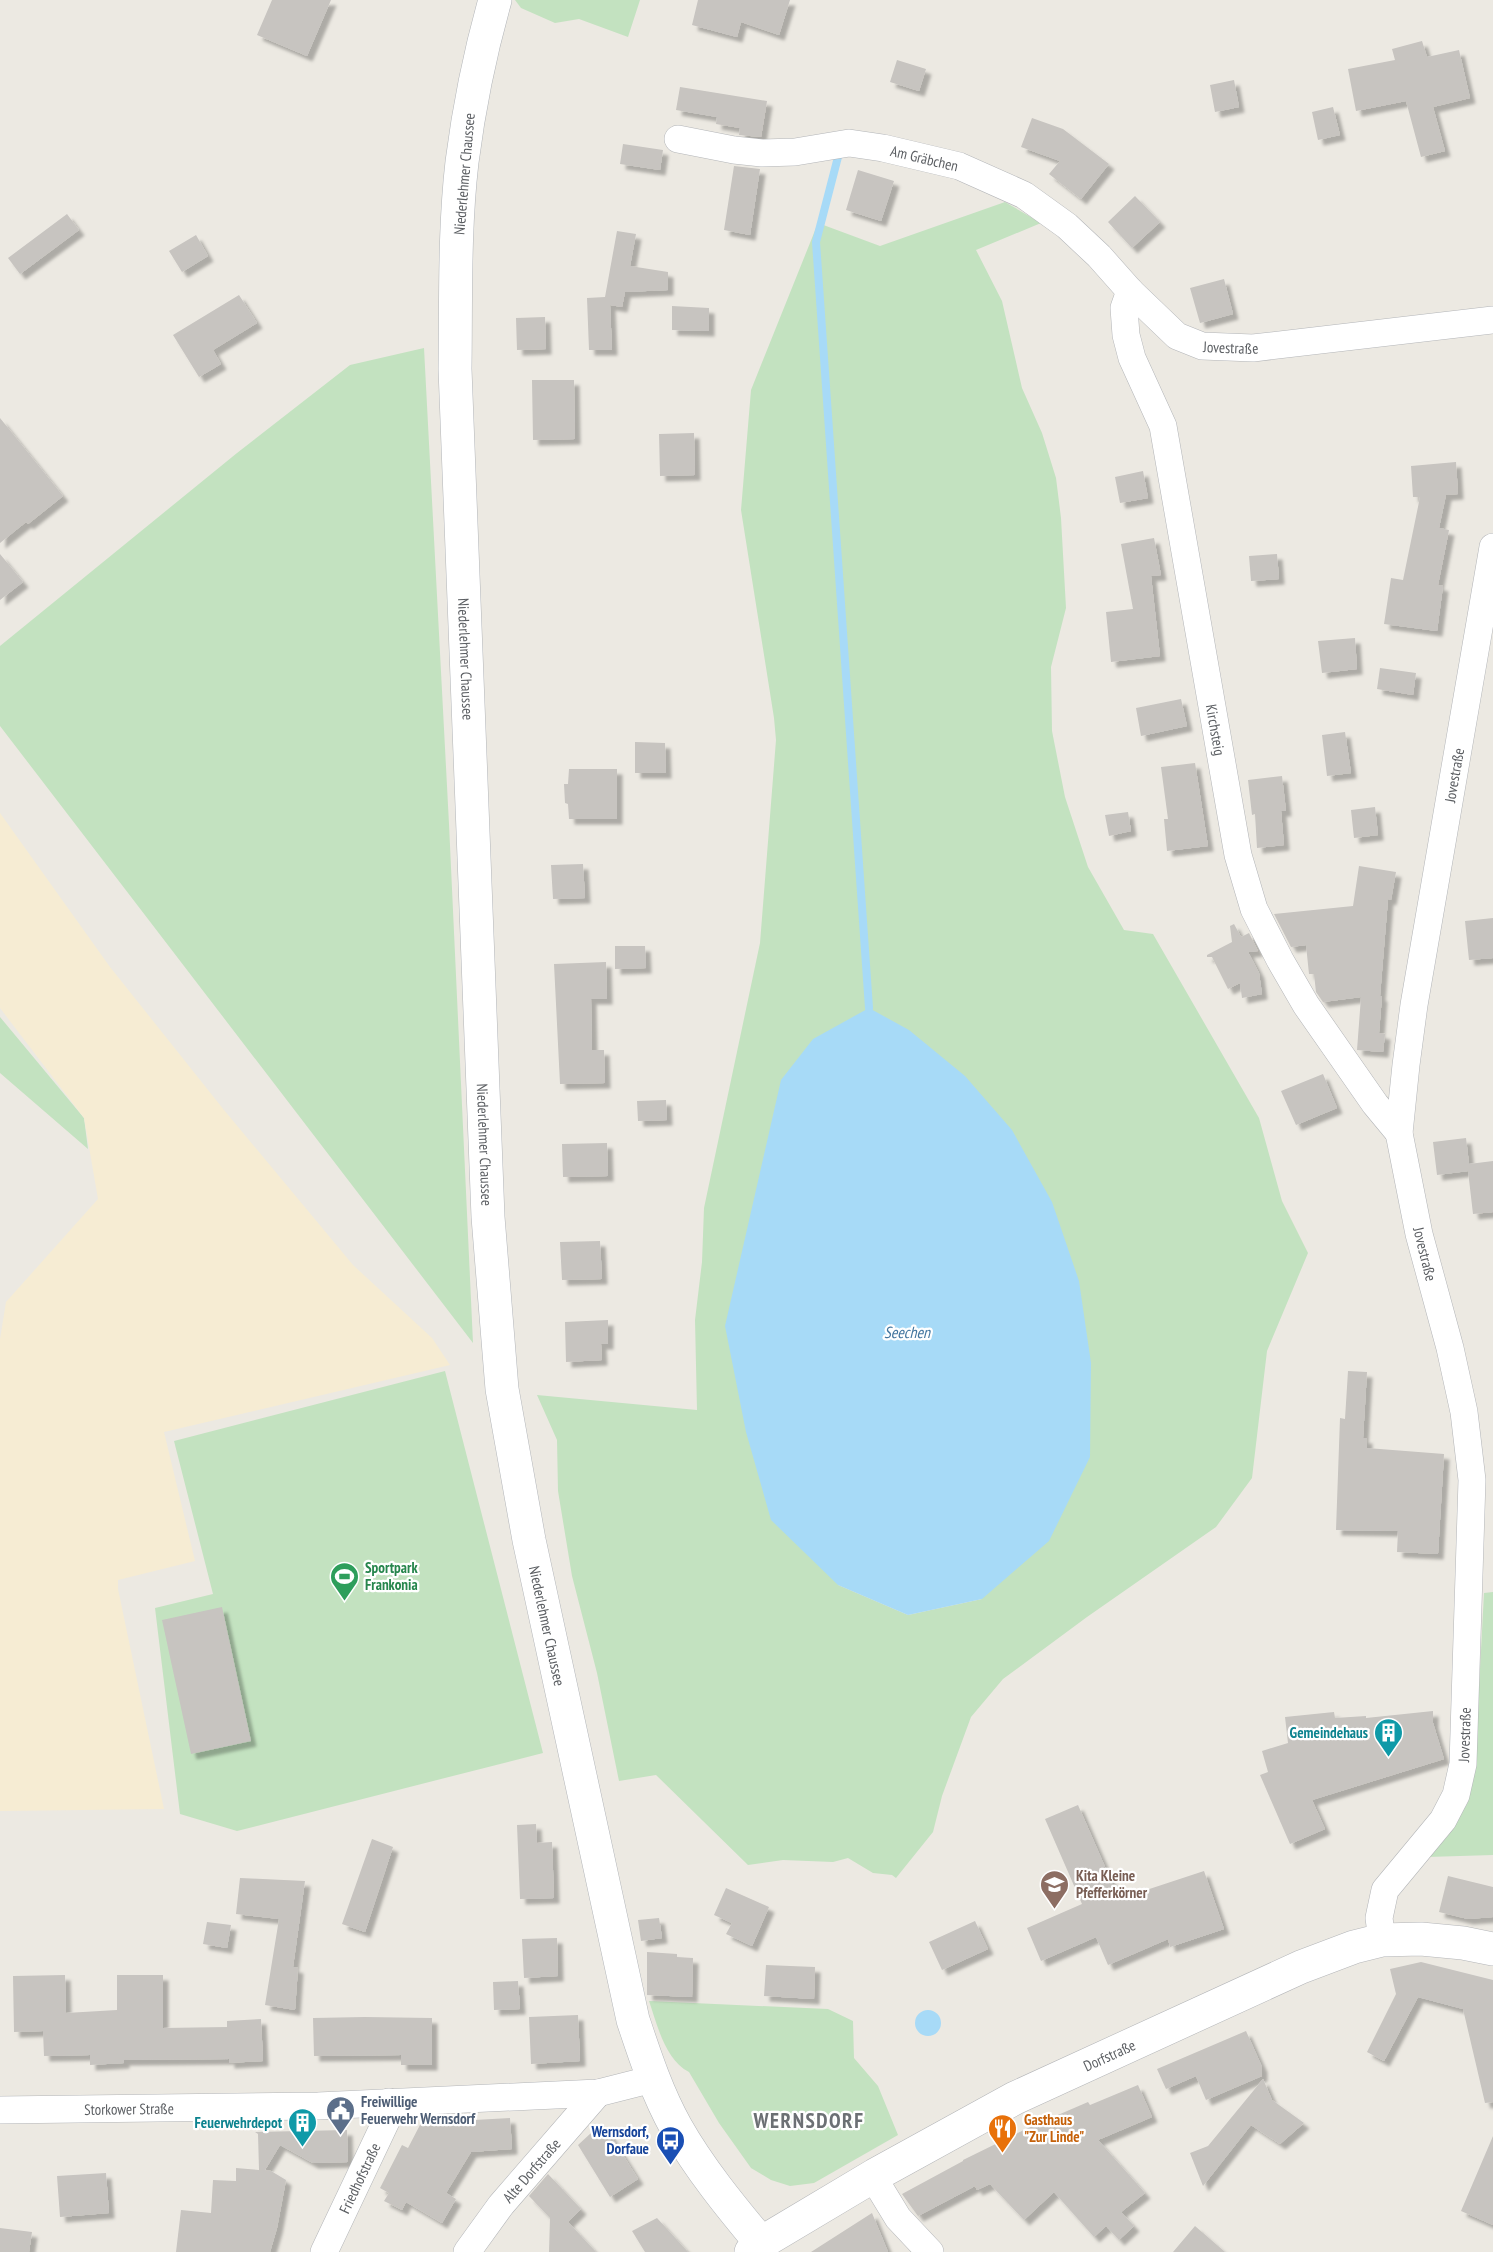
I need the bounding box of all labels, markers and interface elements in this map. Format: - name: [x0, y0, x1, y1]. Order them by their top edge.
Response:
- street label: Niederlehmer Chaussee: [449, 112, 479, 236]
- street label: Am Gräbchen: [889, 141, 960, 175]
- street label: Jovestraße: [1202, 337, 1259, 358]
- street label: Niederlehmer Chaussee: [454, 598, 478, 721]
- street label: Kirchsteig: [1202, 703, 1230, 757]
- street label: Jovestraße: [1439, 747, 1468, 805]
- street label: Niederlehmer Chaussee: [473, 1083, 497, 1206]
- street label: Jovestraße: [1409, 1224, 1441, 1283]
- water label: Seechen: [884, 1322, 931, 1342]
- place label: Sportpark Frankonia: [365, 1558, 418, 1594]
- sports icon: Sportpark Frankonia: [328, 1560, 360, 1602]
- street label: Niederlehmer Chaussee: [525, 1564, 570, 1688]
- street label: Jovestraße: [1454, 1707, 1474, 1763]
- building icon: Gemeindehaus: [1373, 1716, 1405, 1758]
- place label: Gemeindehaus: [1290, 1723, 1368, 1742]
- place label: Kita Kleine Pfefferkörner: [1076, 1866, 1148, 1902]
- school or university icon: Kita Kleine Pfefferkörner: [1039, 1868, 1071, 1910]
- street label: Dorfstraße: [1080, 2035, 1138, 2075]
- place label: Freiwillige Feuerwehr Wernsdorf: [361, 2092, 476, 2128]
- public building icon: Freiwillige Feuerwehr Wernsdorf: [324, 2094, 356, 2136]
- street label: Storkower Straße: [84, 2098, 174, 2118]
- building icon: Feuerwehrdepot: [287, 2106, 319, 2148]
- district label: WERNSDORF: [753, 2107, 864, 2134]
- place label: Gasthaus "Zur Linde": [1024, 2110, 1084, 2146]
- restaurant icon: Gasthaus "Zur Linde": [987, 2112, 1019, 2154]
- place label: Feuerwehrdepot: [195, 2113, 283, 2132]
- place label: Wernsdorf, Dorfaue: [590, 2122, 649, 2158]
- bus stop icon: Wernsdorf, Dorfaue: [654, 2124, 686, 2166]
- street label: Alte Dorfstraße: [498, 2134, 564, 2206]
- street label: Friedhofstraße: [334, 2140, 384, 2216]

